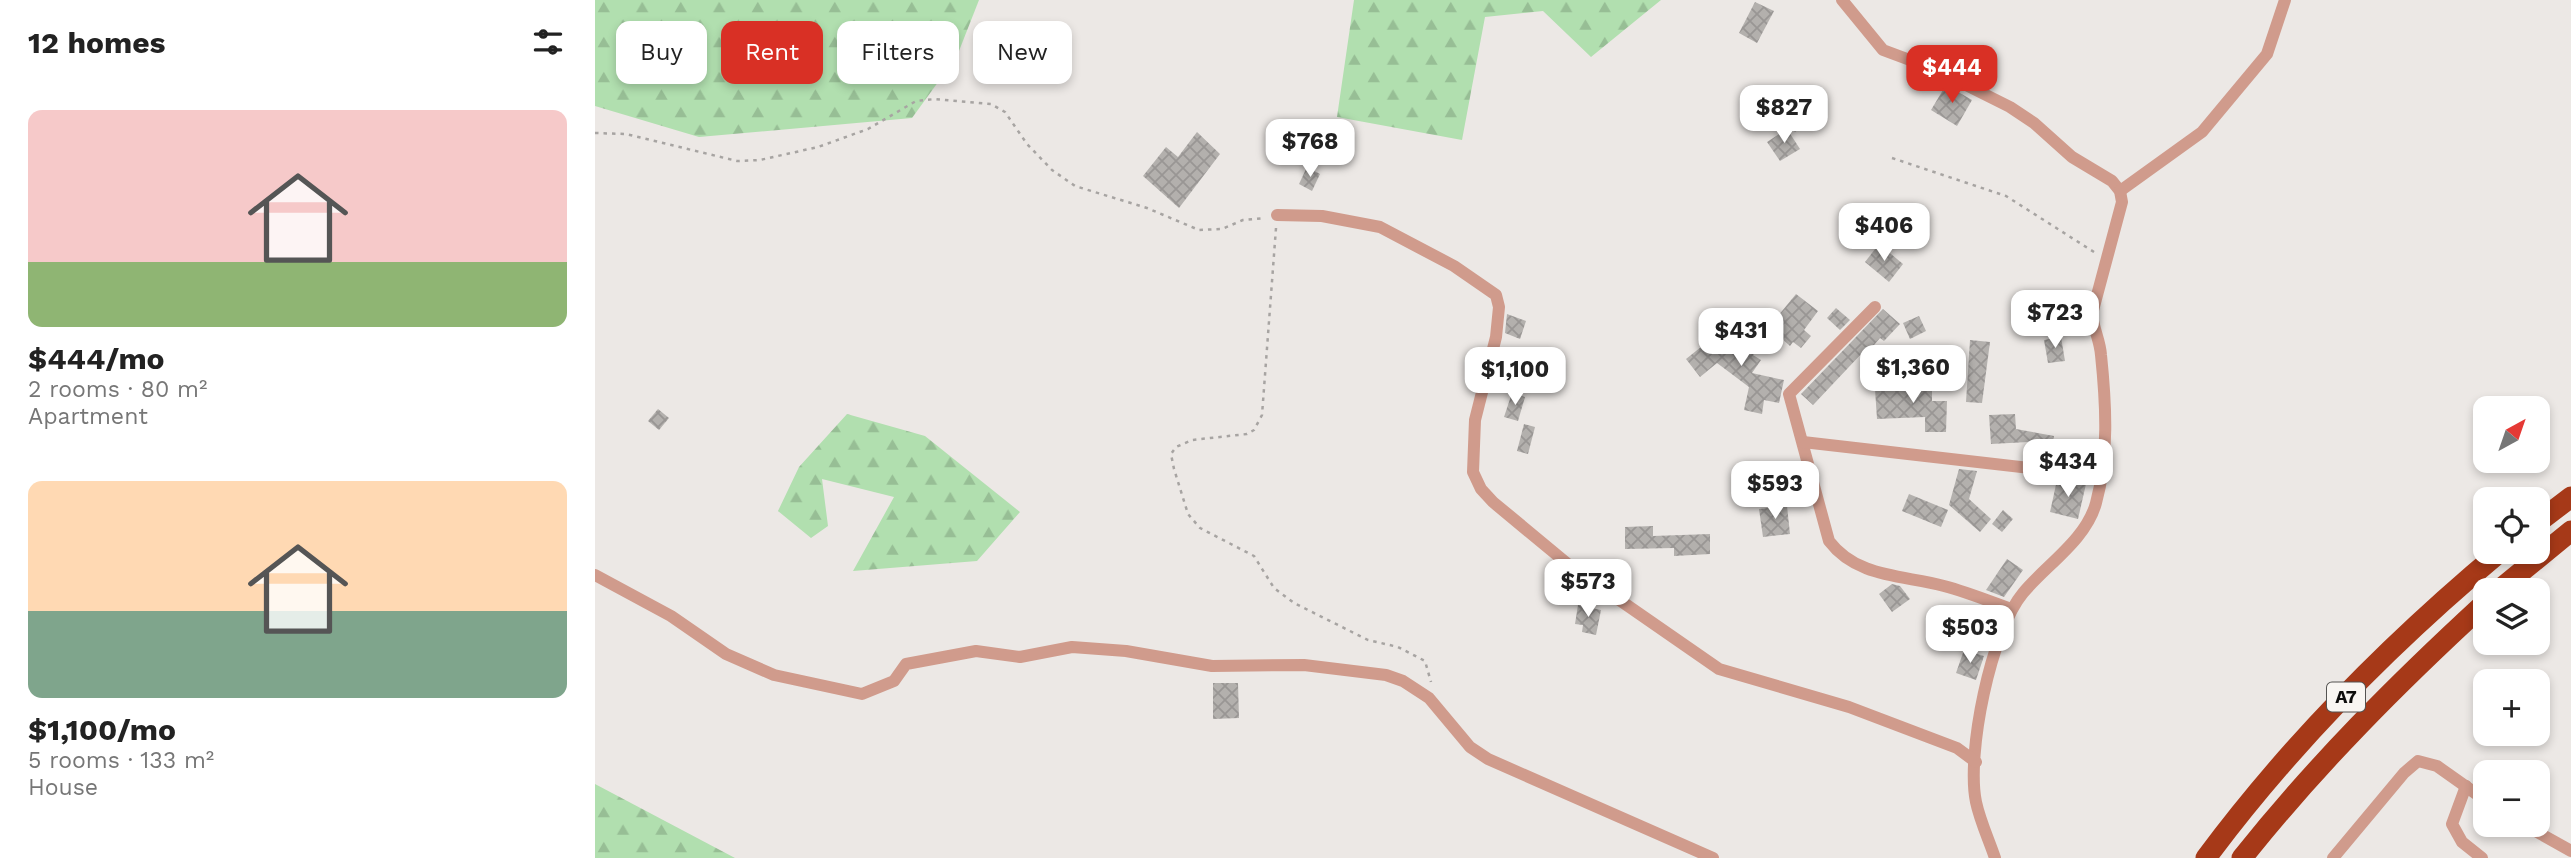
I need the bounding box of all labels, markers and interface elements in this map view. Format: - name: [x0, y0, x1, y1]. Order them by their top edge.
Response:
- chip: Buy: [616, 21, 707, 84]
- chip: Rent: [721, 21, 823, 84]
- chip: Filters: [837, 21, 959, 84]
- chip: New: [973, 21, 1072, 84]
- icon: filters: [529, 23, 567, 61]
- text: 12 homes: [28, 25, 166, 60]
- pin: $444: [1911, 46, 1993, 105]
- text: $444: [1922, 54, 1982, 81]
- pin: $827: [1743, 86, 1825, 145]
- text: $827: [1756, 94, 1812, 121]
- pin: $768: [1269, 120, 1351, 179]
- text: $768: [1282, 128, 1338, 155]
- icon: home: [235, 155, 361, 281]
- pin: $406: [1843, 204, 1925, 263]
- text: $406: [1855, 212, 1913, 239]
- pin: $723: [2014, 290, 2096, 350]
- text: $723: [2027, 299, 2083, 326]
- pin: $431: [1700, 308, 1782, 368]
- text: $431: [1714, 317, 1768, 344]
- text: $444/mo: [28, 341, 165, 376]
- pin: $1,360: [1856, 346, 1970, 405]
- pin: $1,100: [1458, 348, 1572, 407]
- text: $1,360: [1876, 354, 1950, 381]
- text: $1,100: [1481, 356, 1549, 383]
- text: 2 rooms · 80 m²: [28, 376, 207, 403]
- north arrow: [2473, 396, 2550, 472]
- map controls: [2473, 396, 2550, 837]
- text: Apartment: [28, 403, 148, 430]
- pin: $434: [2027, 440, 2109, 499]
- text: $434: [2039, 448, 2097, 475]
- pin: $593: [1734, 462, 1816, 521]
- text: $593: [1747, 470, 1803, 497]
- button: locate: [2473, 487, 2550, 564]
- icon: home: [235, 526, 361, 652]
- pin: $573: [1547, 560, 1629, 619]
- text: $573: [1560, 568, 1616, 595]
- button: layers: [2473, 578, 2550, 655]
- pin: $503: [1929, 606, 2011, 665]
- text: $503: [1942, 614, 1998, 641]
- button: +: [2473, 669, 2550, 746]
- road number: A7: [2327, 682, 2365, 712]
- text: $1,100/mo: [28, 712, 176, 747]
- text: 5 rooms · 133 m²: [28, 747, 214, 774]
- button: −: [2473, 760, 2550, 837]
- text: House: [28, 774, 98, 801]

